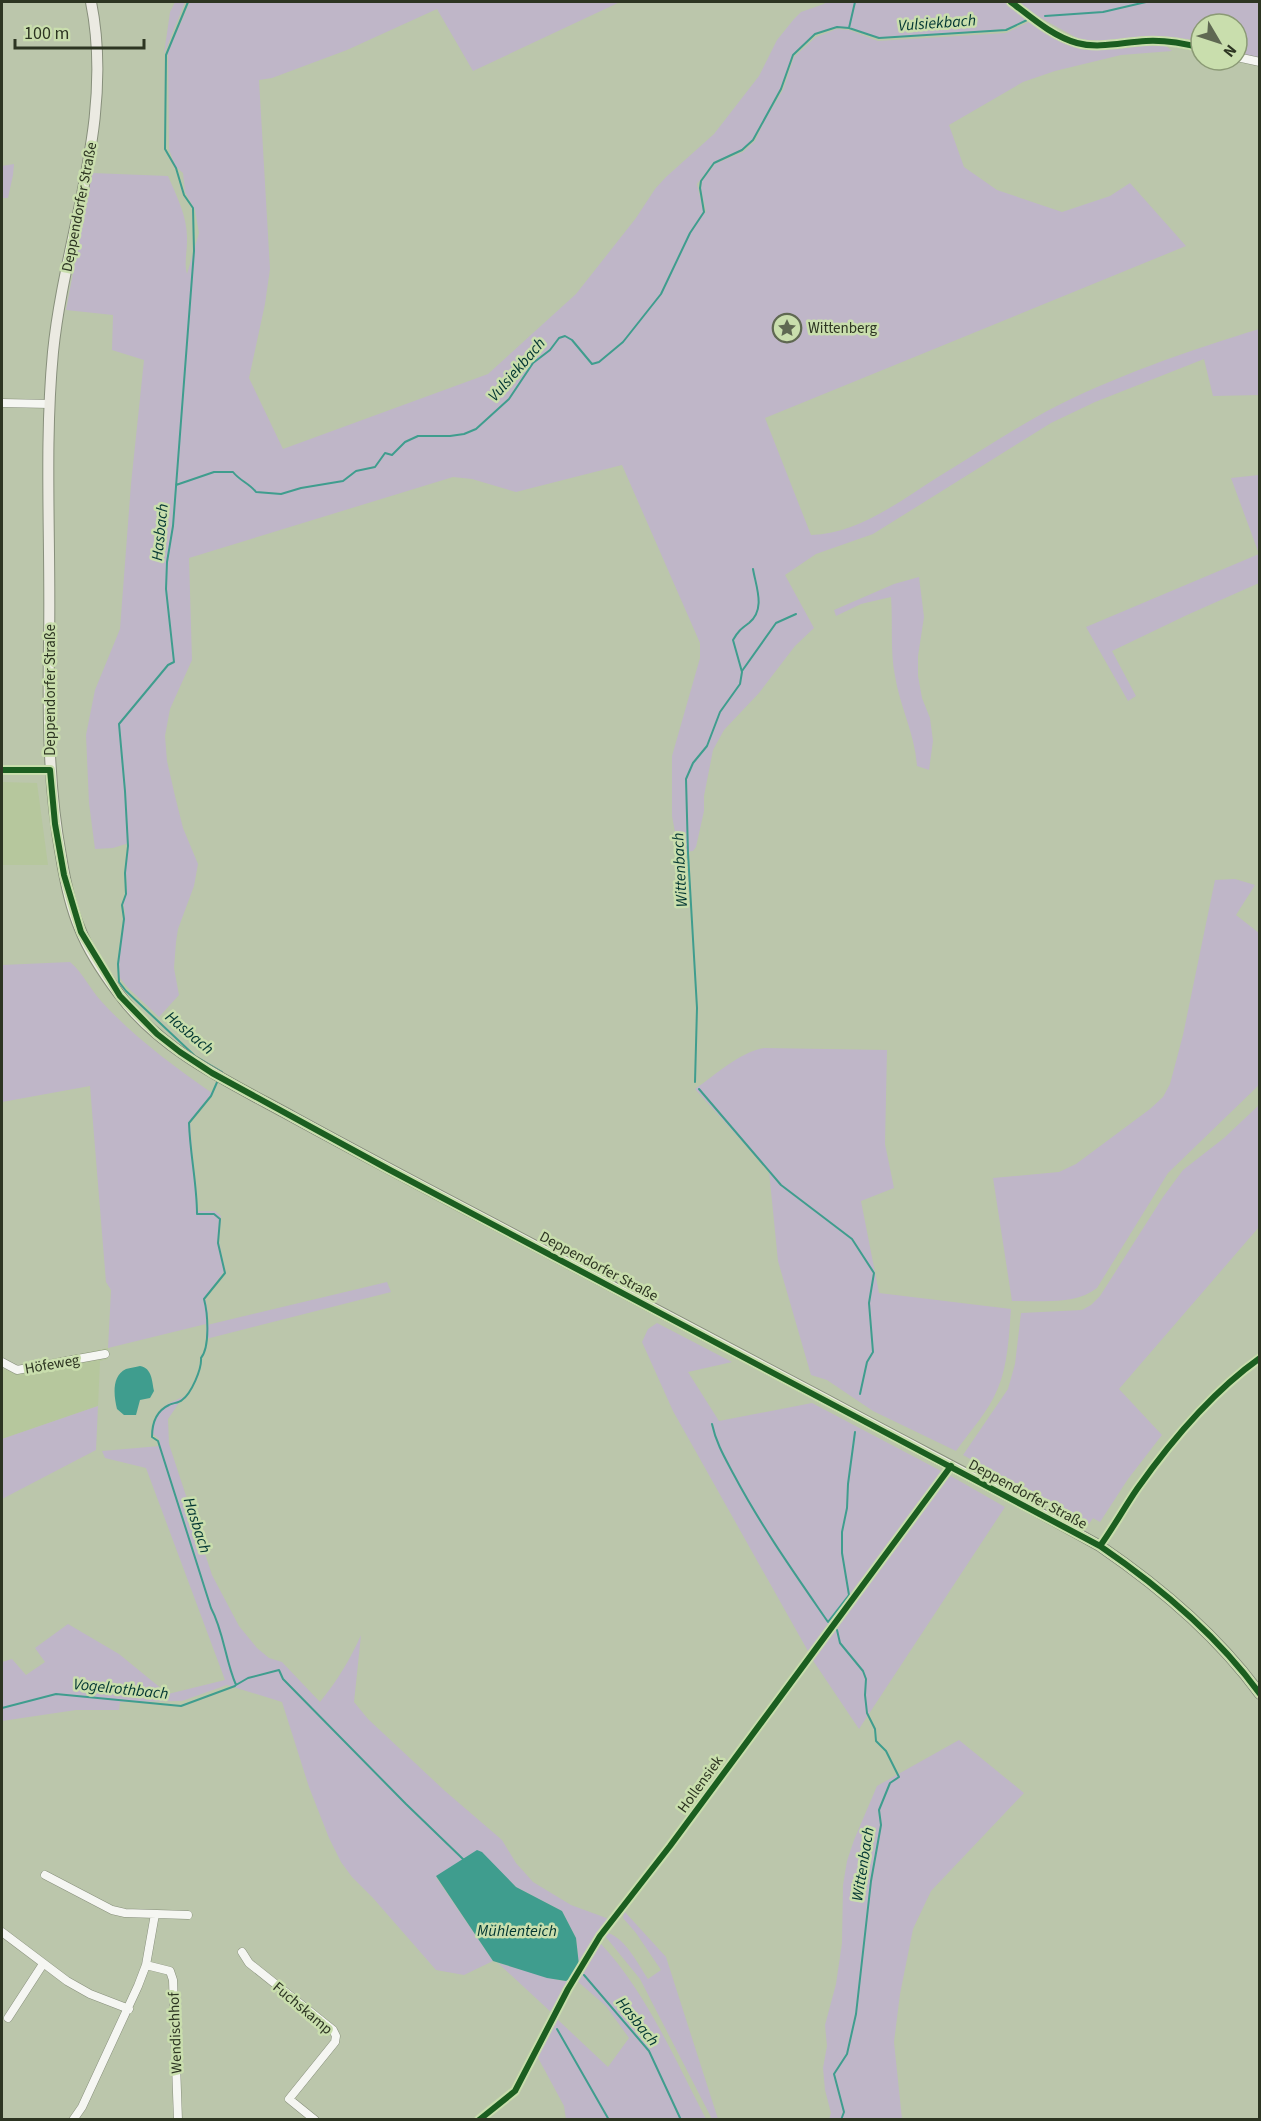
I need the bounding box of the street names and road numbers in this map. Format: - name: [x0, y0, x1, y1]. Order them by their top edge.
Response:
- street label: Deppendorfer Straße: [57, 140, 102, 274]
- street label: Deppendorfer Straße: [40, 624, 61, 756]
- street label: Deppendorfer Straße: [536, 1226, 662, 1307]
- street label: Höfeweg: [23, 1349, 82, 1380]
- street label: Deppendorfer Straße: [965, 1454, 1091, 1535]
- street label: Hollensiek: [672, 1751, 729, 1817]
- street label: Fuchskamp: [268, 1977, 337, 2040]
- street label: Wendischhof: [164, 1991, 187, 2074]

